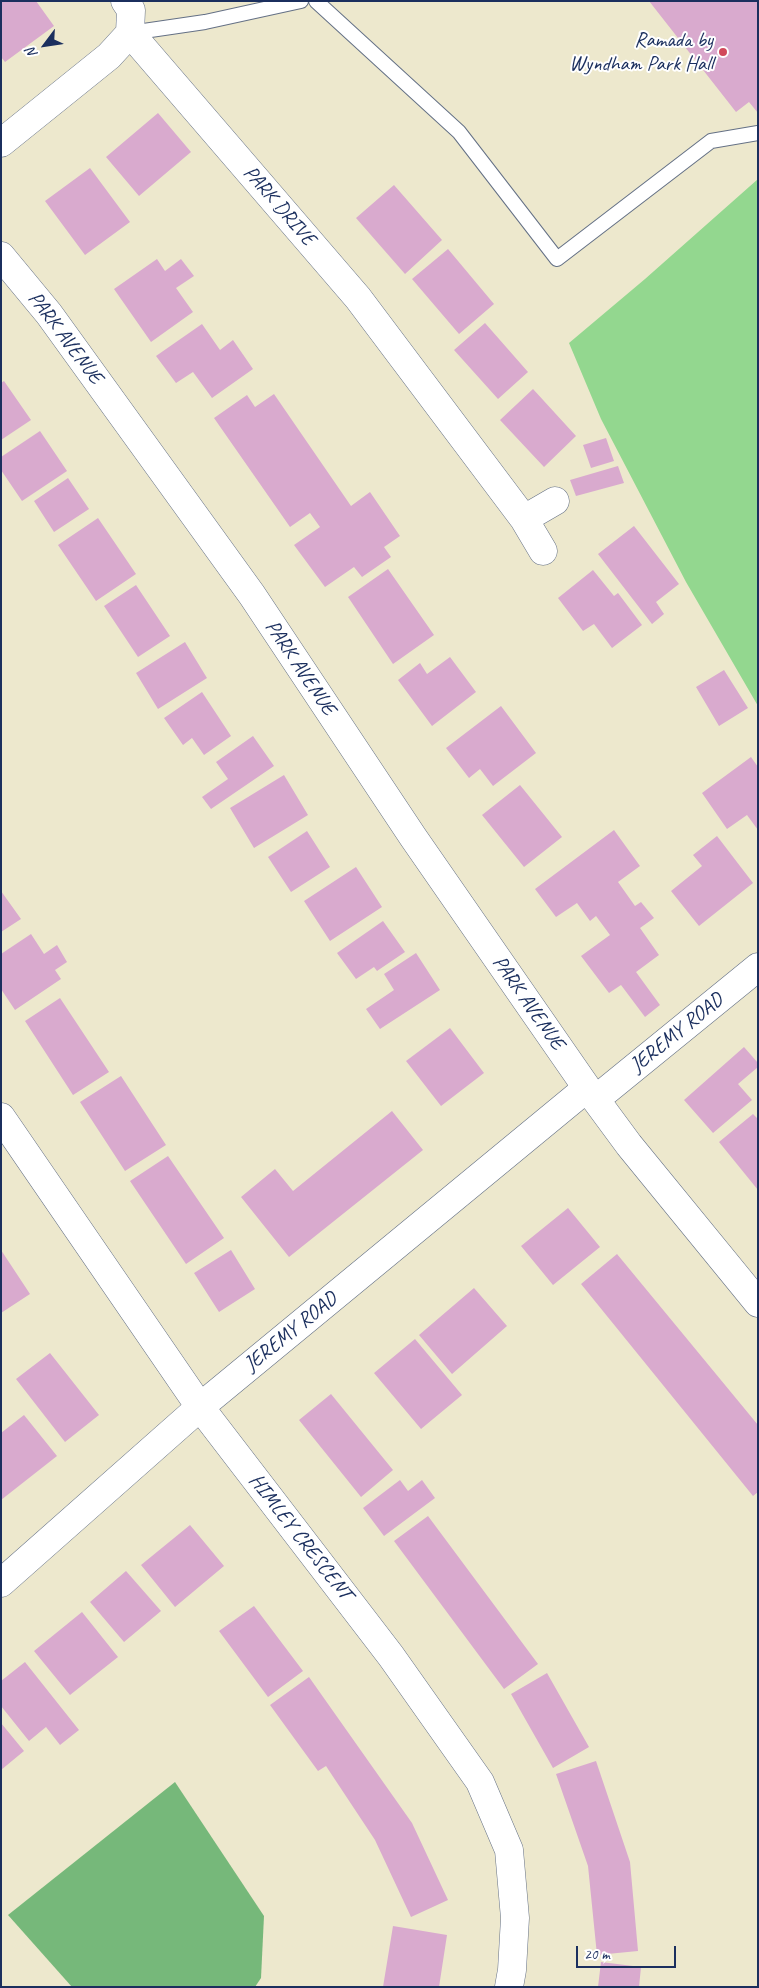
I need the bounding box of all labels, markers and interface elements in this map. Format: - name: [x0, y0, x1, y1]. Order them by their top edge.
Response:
- north arrow: [20, 20, 70, 70]
- place label: Ramada by Wyndham Park Hall: [569, 27, 713, 77]
- text: N: [22, 45, 41, 61]
- marker: Ramada by Wyndham Park Hall: [717, 46, 729, 58]
- street label: PARK DRIVE: [237, 161, 321, 251]
- street label: PARK AVENUE: [22, 287, 108, 389]
- street label: PARK AVENUE: [259, 616, 341, 720]
- street label: PARK AVENUE: [486, 951, 570, 1055]
- street label: JEREMY ROAD: [625, 988, 729, 1078]
- street label: JEREMY ROAD: [239, 1287, 343, 1377]
- street label: HIMLEY CRESCENT: [243, 1469, 357, 1605]
- scale bar: [579, 1936, 679, 1968]
- text: 20 m: [584, 1945, 610, 1964]

